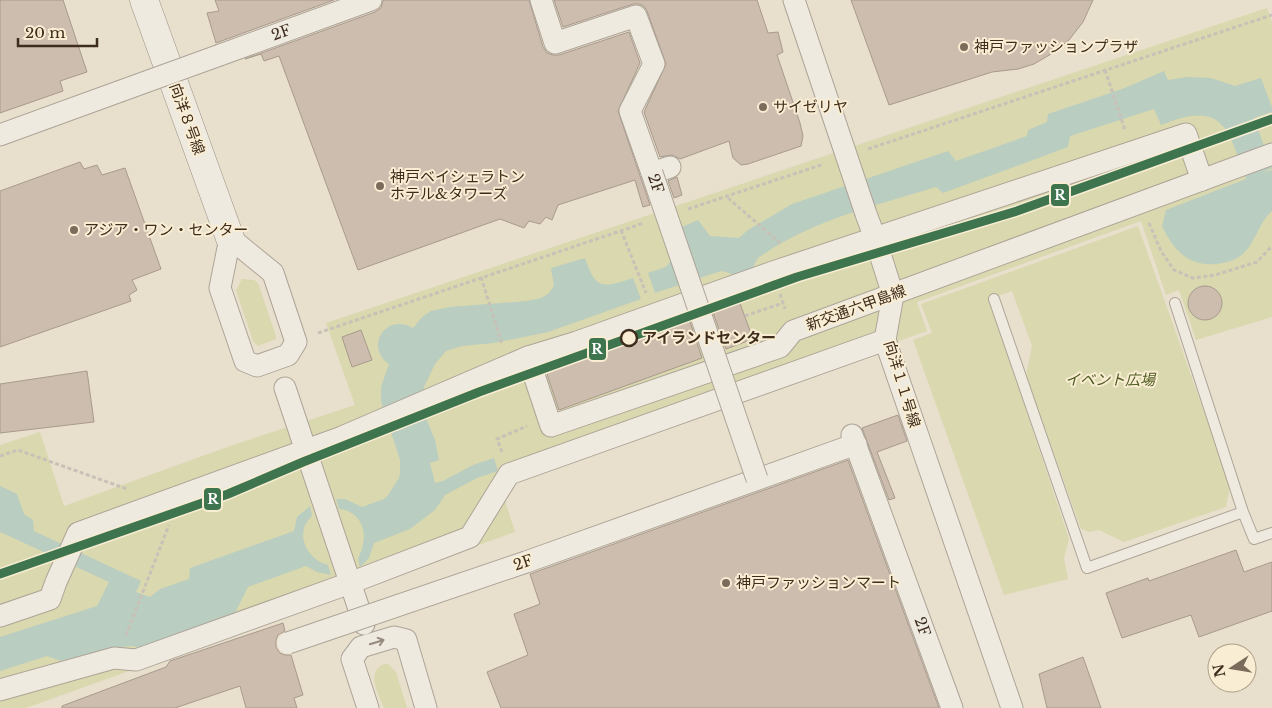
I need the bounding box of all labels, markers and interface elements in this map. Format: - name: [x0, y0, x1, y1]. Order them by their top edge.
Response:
- scale bar: [18, 15, 96, 47]
- street label: 2F: [269, 20, 293, 45]
- text: 20 m: [25, 23, 65, 42]
- place label: 神戸ファッションプラザ: [974, 37, 1139, 56]
- marker: 神戸ファッションプラザ: [958, 41, 970, 53]
- street label: 向洋８号線: [166, 80, 209, 157]
- place label: サイゼリヤ: [773, 97, 848, 116]
- marker: サイゼリヤ: [757, 101, 769, 113]
- place label: 神戸ベイシェラトン ホテル&タワーズ: [390, 167, 525, 203]
- street label: 2F: [644, 171, 668, 195]
- marker: 神戸ベイシェラトン ホテル&タワーズ: [374, 180, 386, 192]
- line badge: R: [1050, 183, 1070, 207]
- text: R: [1054, 186, 1066, 204]
- place label: アジア・ワン・センター: [84, 220, 248, 239]
- marker: アジア・ワン・センター: [68, 224, 80, 236]
- street label: 新交通六甲島線: [803, 281, 908, 334]
- place label: アイランドセンター: [642, 328, 776, 347]
- marker: アイランドセンター: [620, 329, 638, 347]
- line badge: R: [588, 337, 607, 361]
- street label: 向洋１１号線: [880, 338, 925, 430]
- text: R: [591, 340, 603, 358]
- park label: イベント広場: [1065, 370, 1157, 389]
- line badge: R: [203, 487, 222, 511]
- text: R: [207, 490, 219, 508]
- street label: 2F: [511, 550, 535, 575]
- place label: 神戸ファッションマート: [736, 573, 901, 592]
- marker: 神戸ファッションマート: [720, 577, 732, 589]
- street label: 2F: [910, 614, 935, 639]
- one-way arrow: [369, 637, 385, 647]
- north arrow: [1207, 643, 1257, 693]
- text: N: [1209, 662, 1229, 679]

